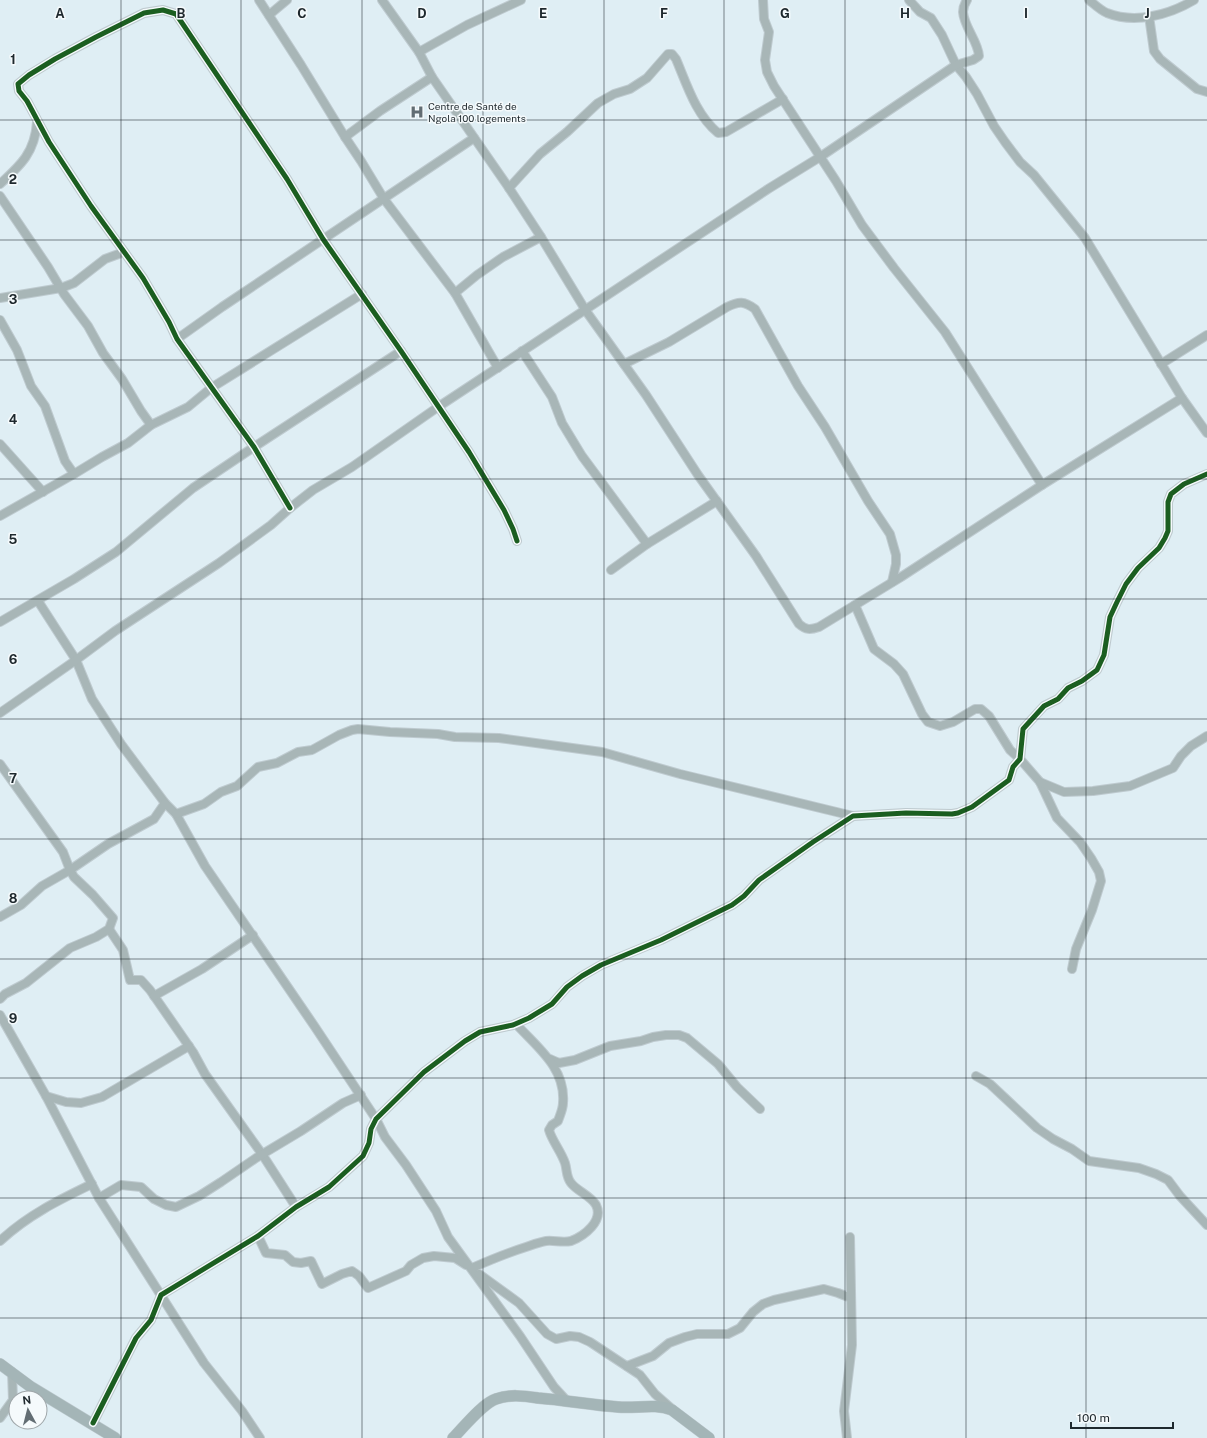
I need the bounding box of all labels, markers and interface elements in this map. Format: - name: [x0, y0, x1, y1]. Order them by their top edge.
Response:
- text: A: [55, 6, 65, 21]
- text: B: [177, 6, 186, 21]
- text: C: [297, 6, 307, 21]
- text: D: [417, 6, 427, 21]
- text: E: [539, 6, 547, 21]
- text: F: [660, 6, 668, 21]
- text: G: [780, 6, 790, 21]
- text: H: [900, 6, 910, 21]
- text: I: [1024, 6, 1028, 21]
- text: J: [1144, 6, 1150, 21]
- text: 1: [10, 52, 16, 67]
- place label: Centre de Santé de Ngola 100 logements: [428, 100, 526, 124]
- hospital icon: Centre de Santé de Ngola 100 logements: [409, 104, 425, 120]
- text: 2: [9, 172, 17, 187]
- text: 3: [9, 292, 18, 307]
- text: 4: [9, 412, 18, 427]
- text: 5: [9, 532, 18, 547]
- text: 6: [9, 652, 18, 667]
- text: 7: [9, 771, 17, 786]
- text: 8: [9, 891, 18, 906]
- text: 9: [9, 1011, 17, 1026]
- north arrow: [8, 1390, 48, 1430]
- text: N: [22, 1394, 32, 1407]
- scale bar: [1071, 1404, 1173, 1430]
- text: 100 m: [1077, 1411, 1110, 1425]

